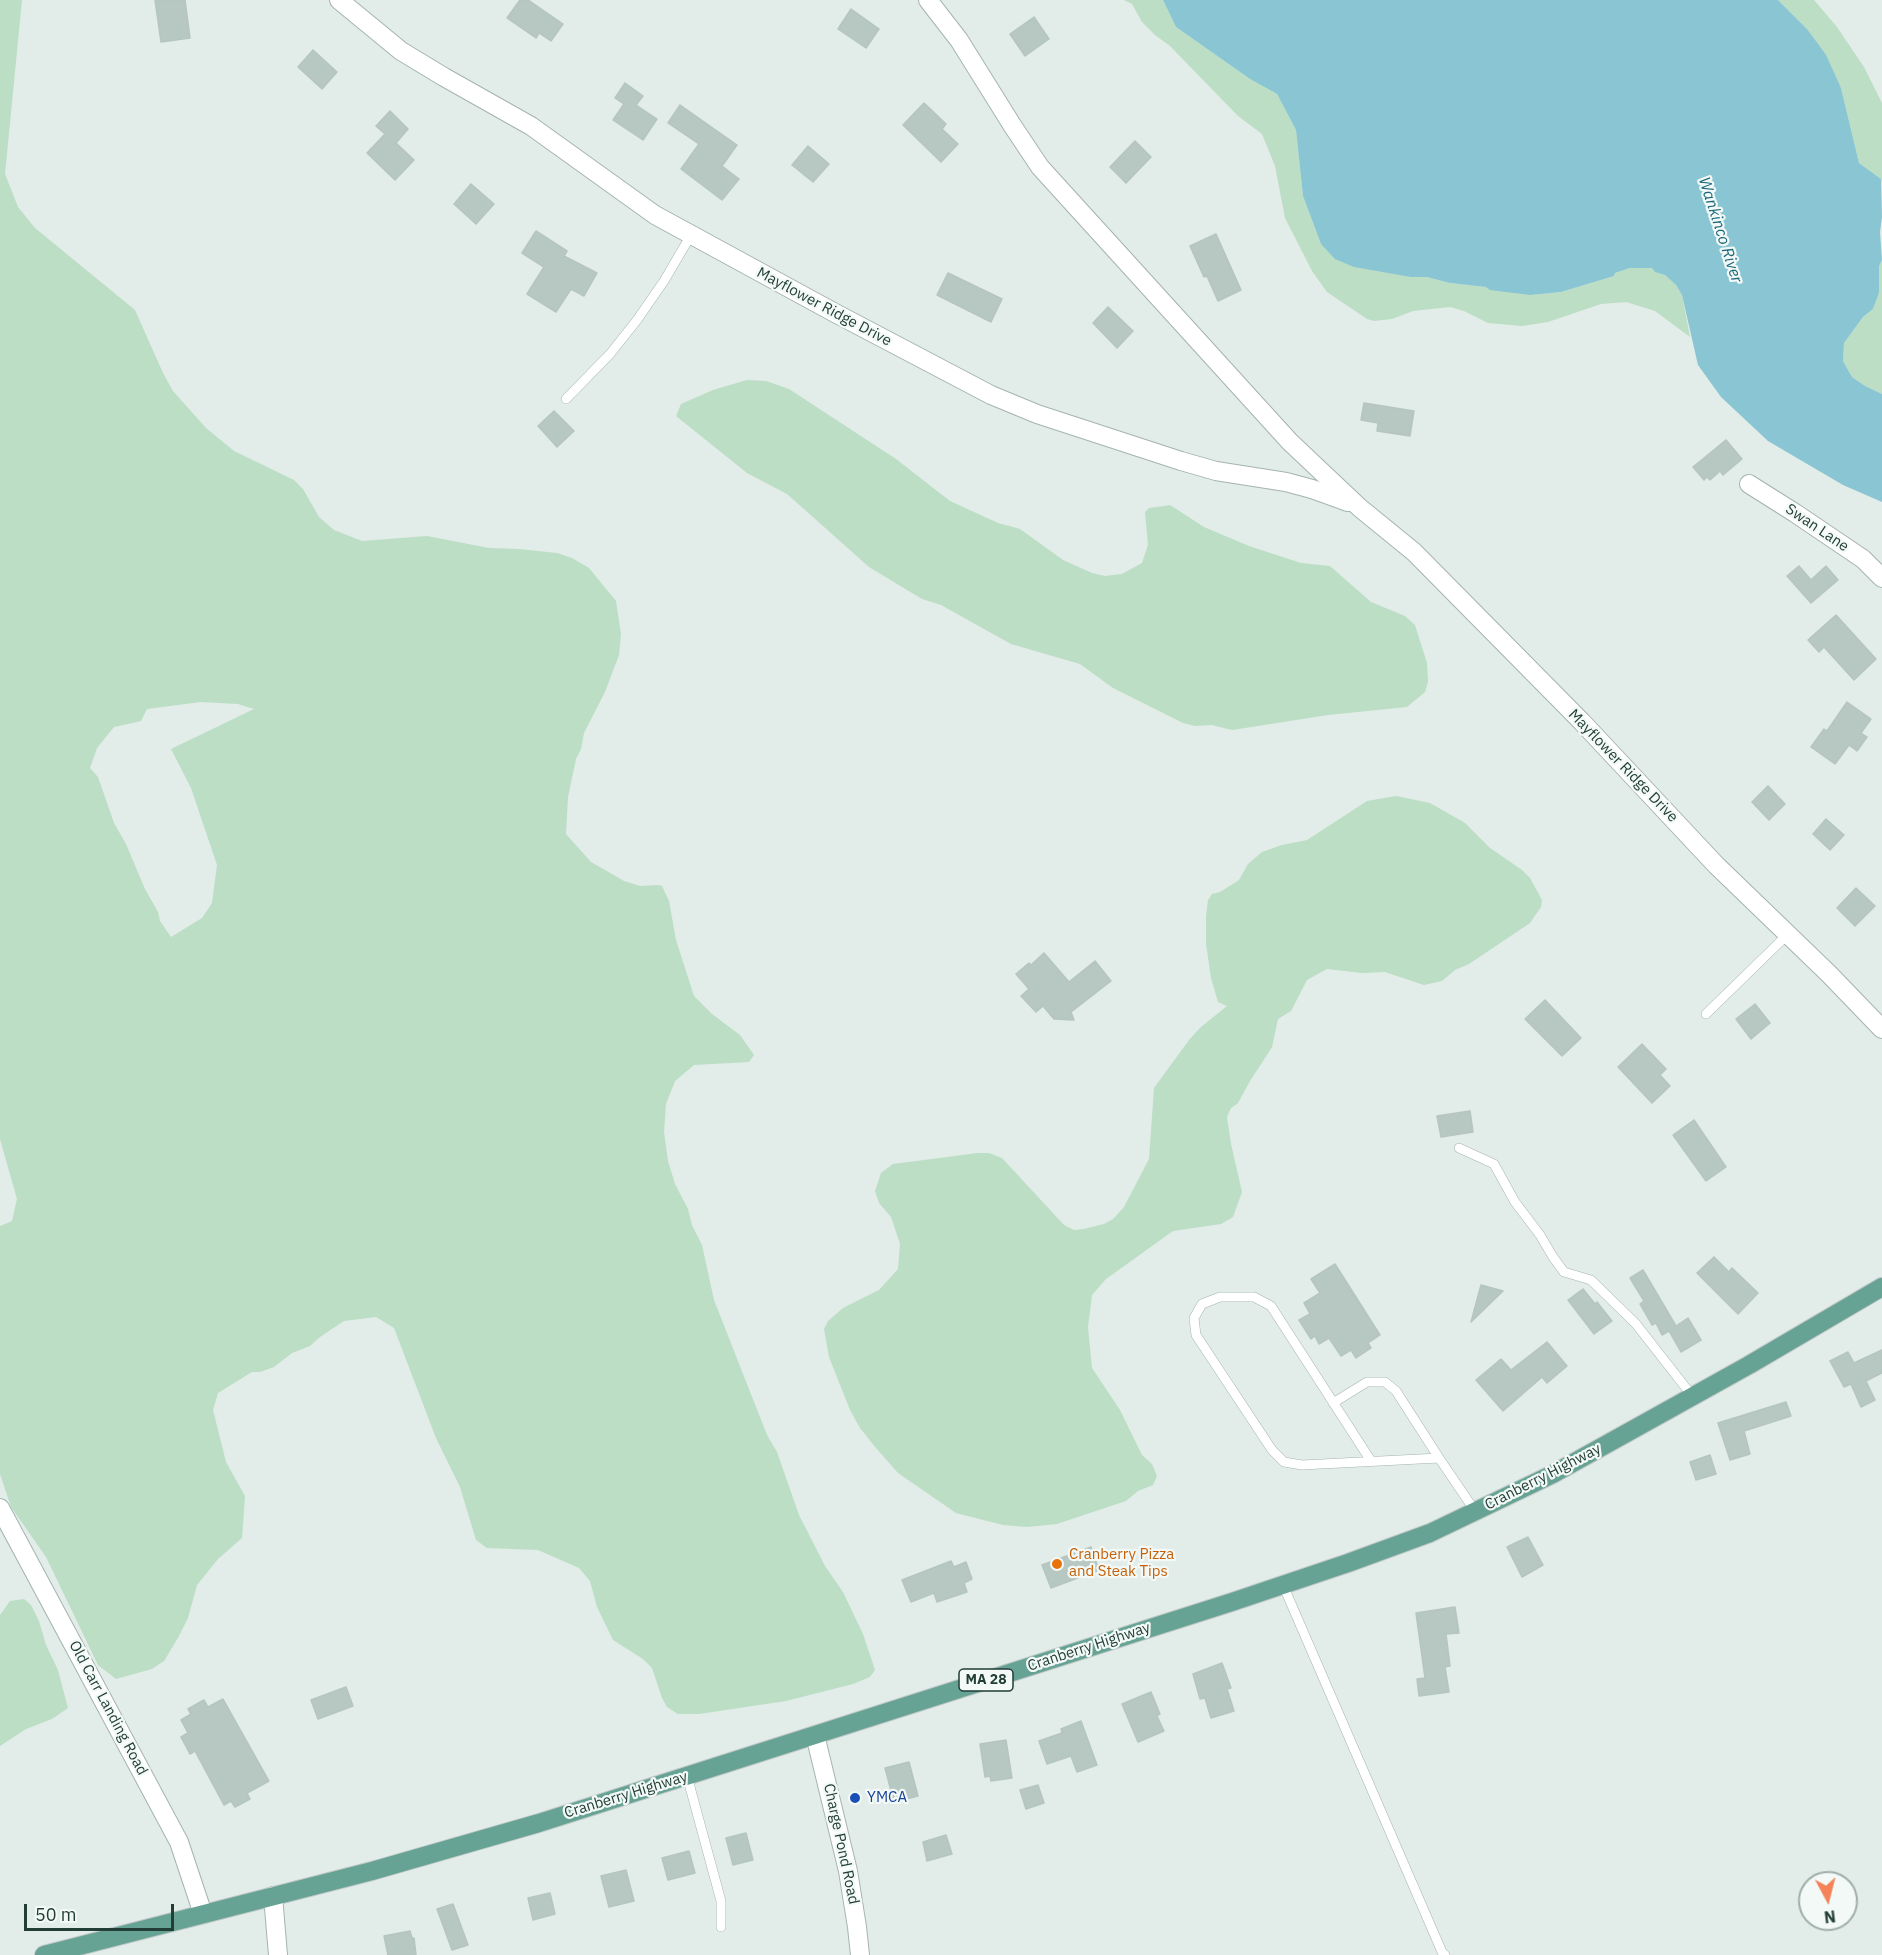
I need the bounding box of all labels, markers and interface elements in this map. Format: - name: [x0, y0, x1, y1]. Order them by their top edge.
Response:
- water label: Wankinco River: [1694, 175, 1746, 285]
- street label: Mayflower Ridge Drive: [754, 264, 894, 350]
- street label: Swan Lane: [1782, 500, 1852, 556]
- street label: Mayflower Ridge Drive: [1564, 706, 1682, 826]
- street label: Cranberry Highway: [1482, 1440, 1604, 1514]
- place label: Cranberry Pizza and Steak Tips: [1069, 1546, 1174, 1581]
- marker: Cranberry Pizza and Steak Tips: [1050, 1557, 1064, 1571]
- street label: Cranberry Highway: [1025, 1619, 1153, 1675]
- street label: Old Carr Landing Road: [65, 1638, 151, 1778]
- road number: MA 28: [959, 1669, 1013, 1691]
- street label: Cranberry Highway: [562, 1768, 690, 1822]
- street label: Charge Pond Road: [819, 1782, 863, 1906]
- place label: YMCA: [867, 1789, 907, 1807]
- marker: YMCA: [848, 1791, 862, 1805]
- north arrow: [1798, 1871, 1858, 1931]
- scale bar: [27, 1892, 177, 1930]
- text: 50 m: [35, 1903, 77, 1926]
- text: N: [1823, 1906, 1837, 1928]

